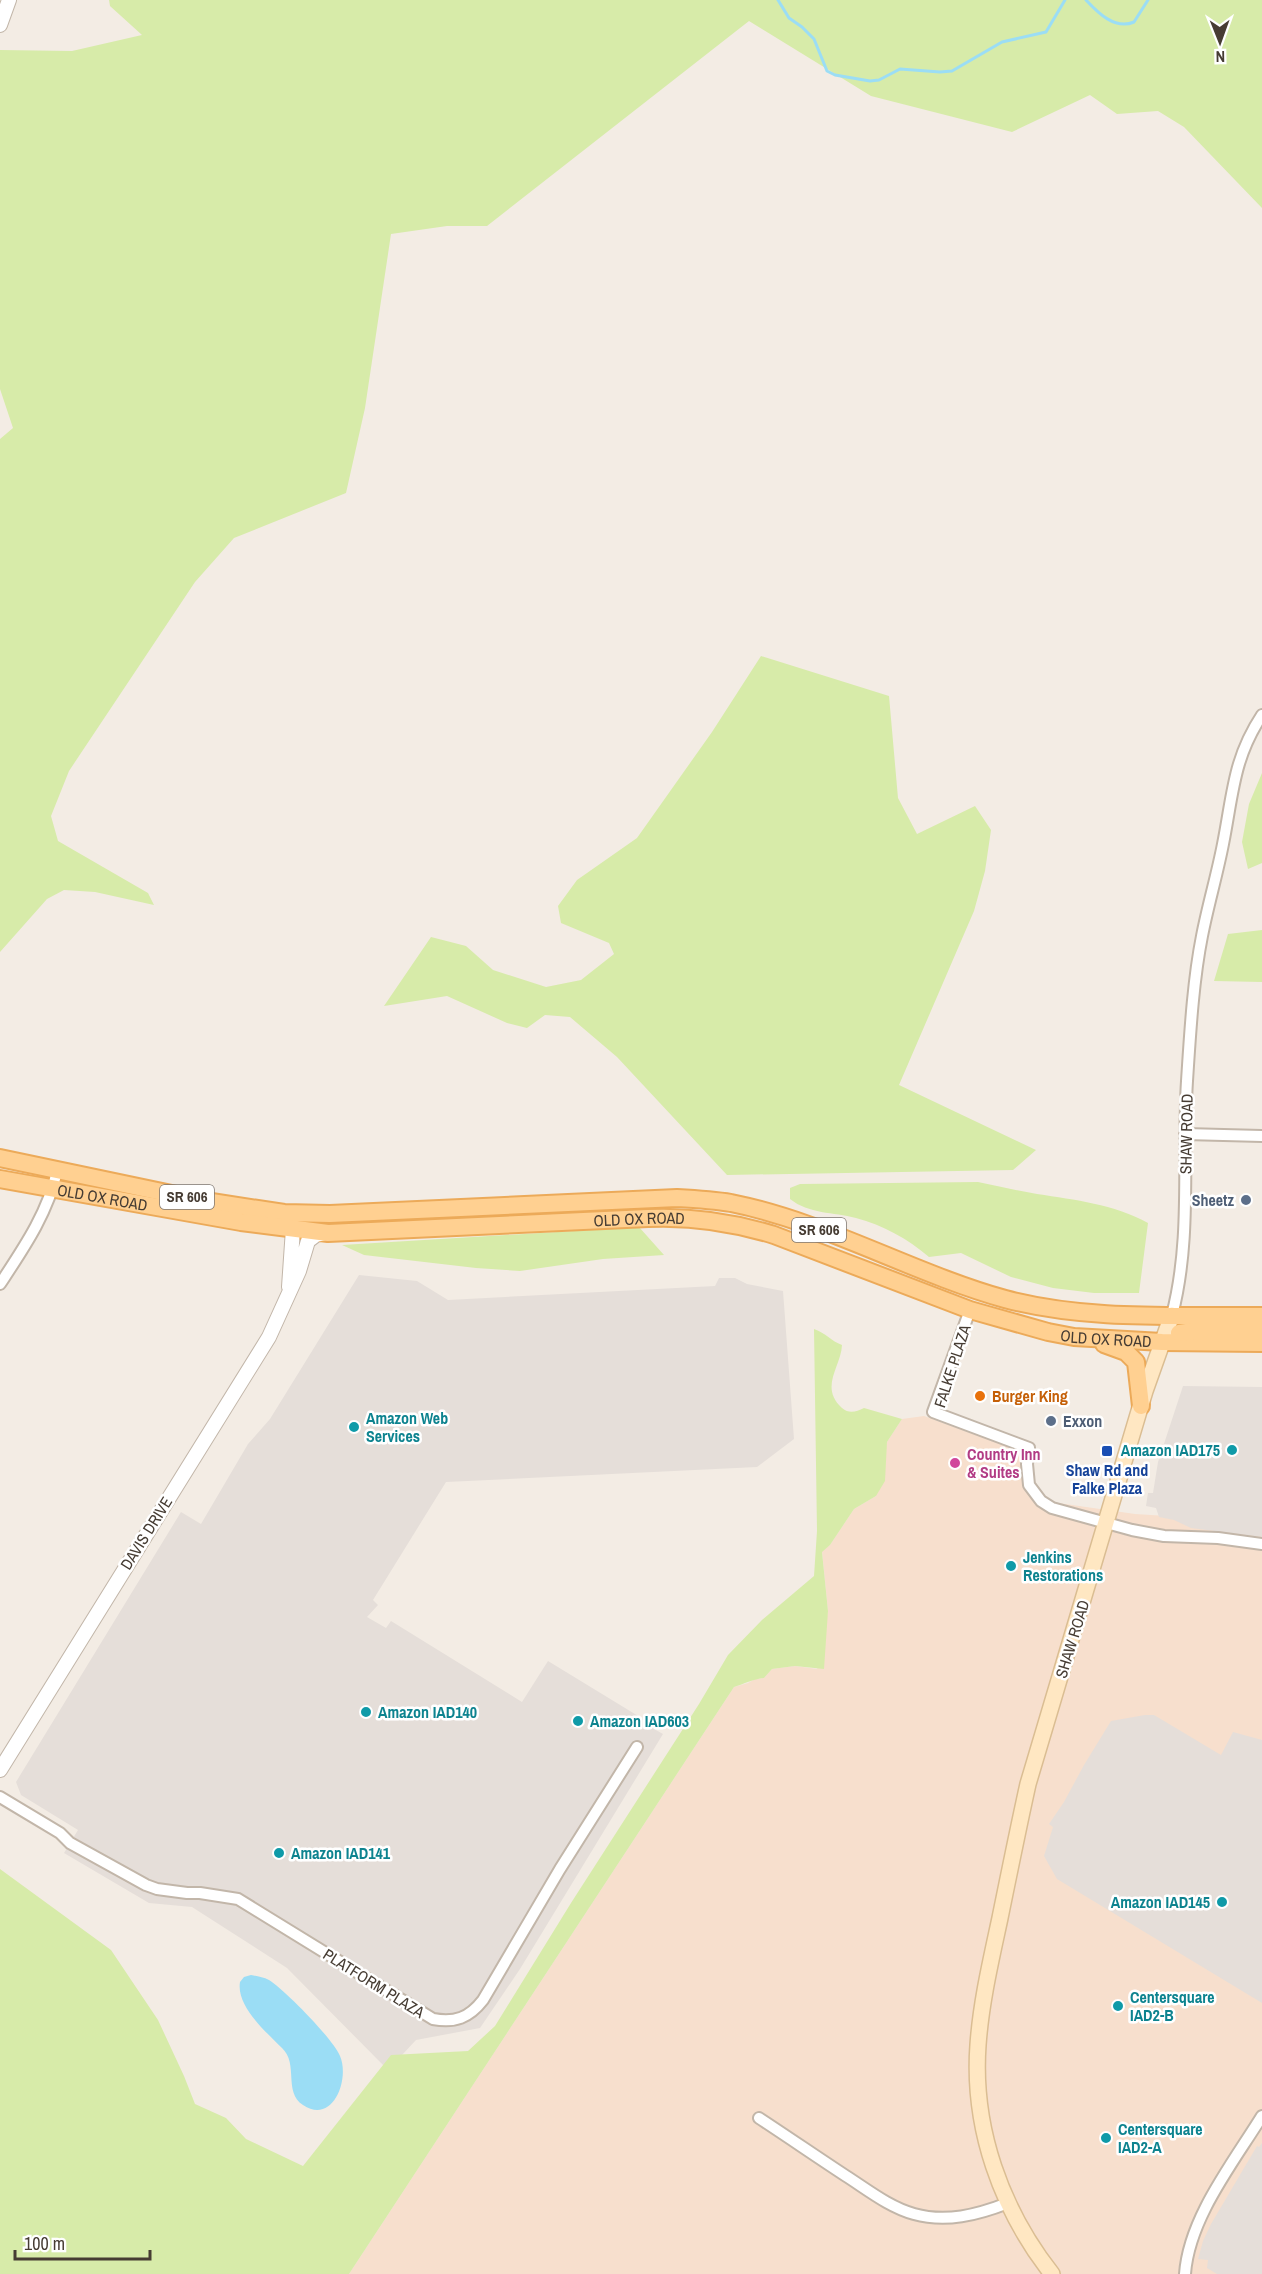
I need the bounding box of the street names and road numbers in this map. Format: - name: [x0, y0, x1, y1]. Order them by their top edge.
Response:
- street label: SHAW ROAD: [1174, 1094, 1198, 1174]
- street label: OLD OX ROAD: [56, 1178, 149, 1216]
- road number: SR 606: [160, 1185, 214, 1209]
- street label: OLD OX ROAD: [593, 1207, 685, 1232]
- road number: SR 606: [792, 1218, 846, 1242]
- street label: FALKE PLAZA: [928, 1321, 976, 1410]
- street label: OLD OX ROAD: [1059, 1324, 1152, 1352]
- street label: DAVIS DRIVE: [115, 1492, 177, 1574]
- street label: SHAW ROAD: [1050, 1597, 1094, 1681]
- street label: PLATFORM PLAZA: [319, 1943, 429, 2023]

